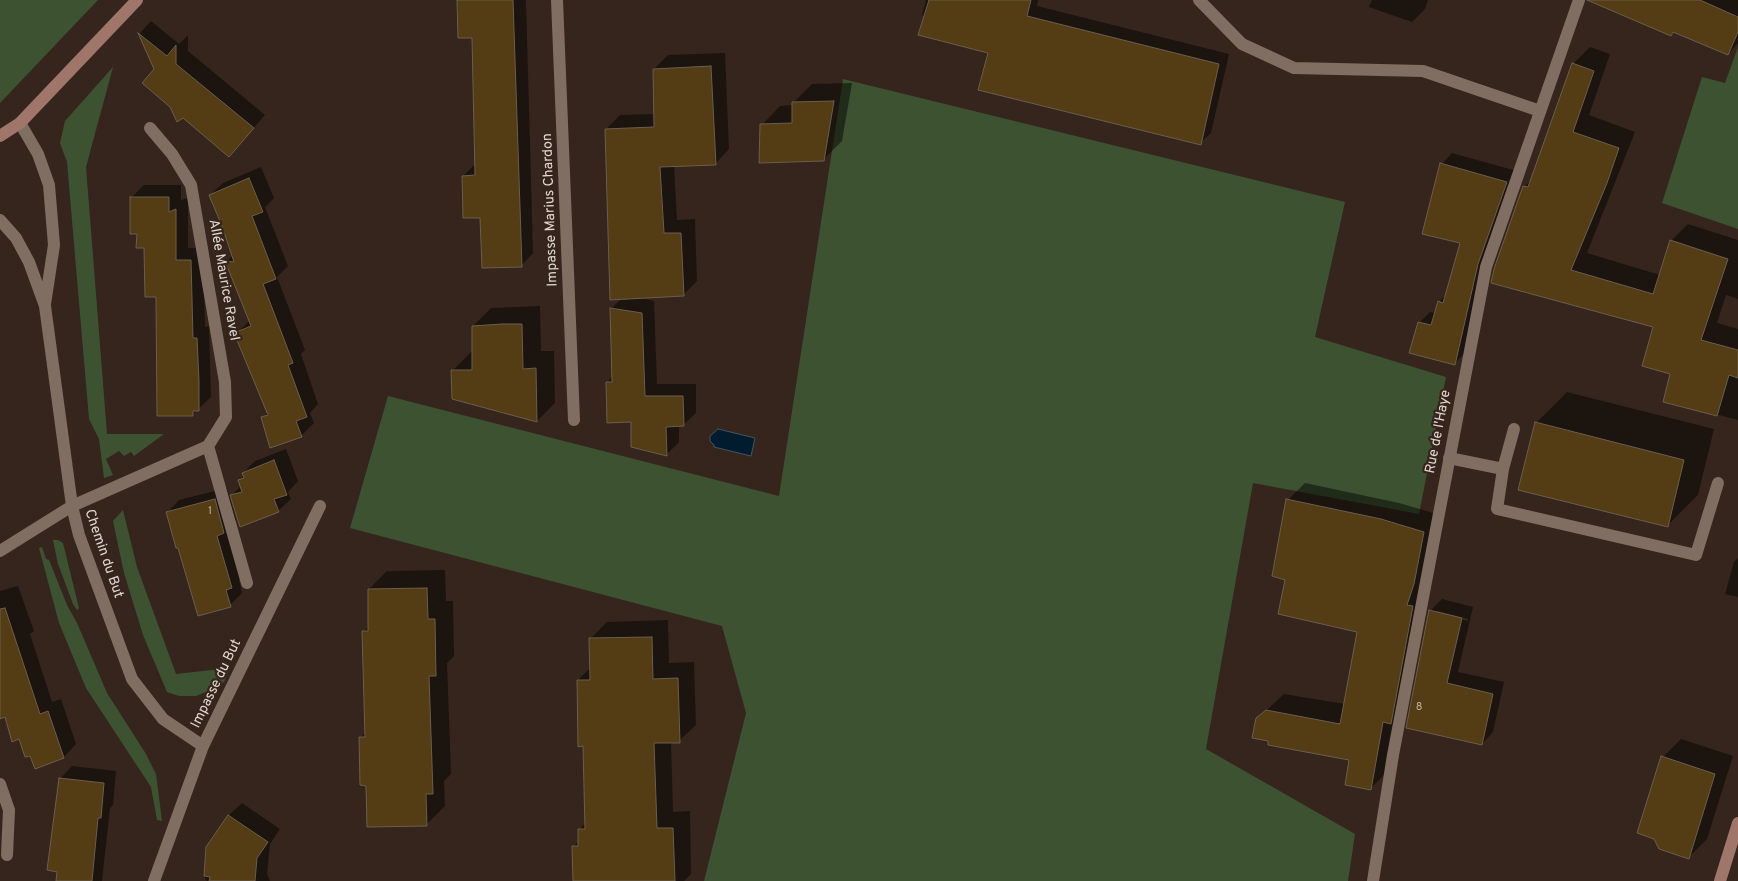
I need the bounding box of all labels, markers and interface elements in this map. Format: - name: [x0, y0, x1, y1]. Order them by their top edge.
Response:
- street label: Impasse Marius Chardon: [540, 133, 562, 287]
- street label: Allée Maurice Ravel: [204, 218, 242, 342]
- street label: Rue de l'Haye: [1423, 389, 1455, 475]
- house number: 1: [208, 505, 212, 519]
- street label: Chemin du But: [80, 507, 126, 601]
- street label: Impasse du But: [188, 637, 246, 731]
- house number: 8: [1416, 701, 1422, 715]

